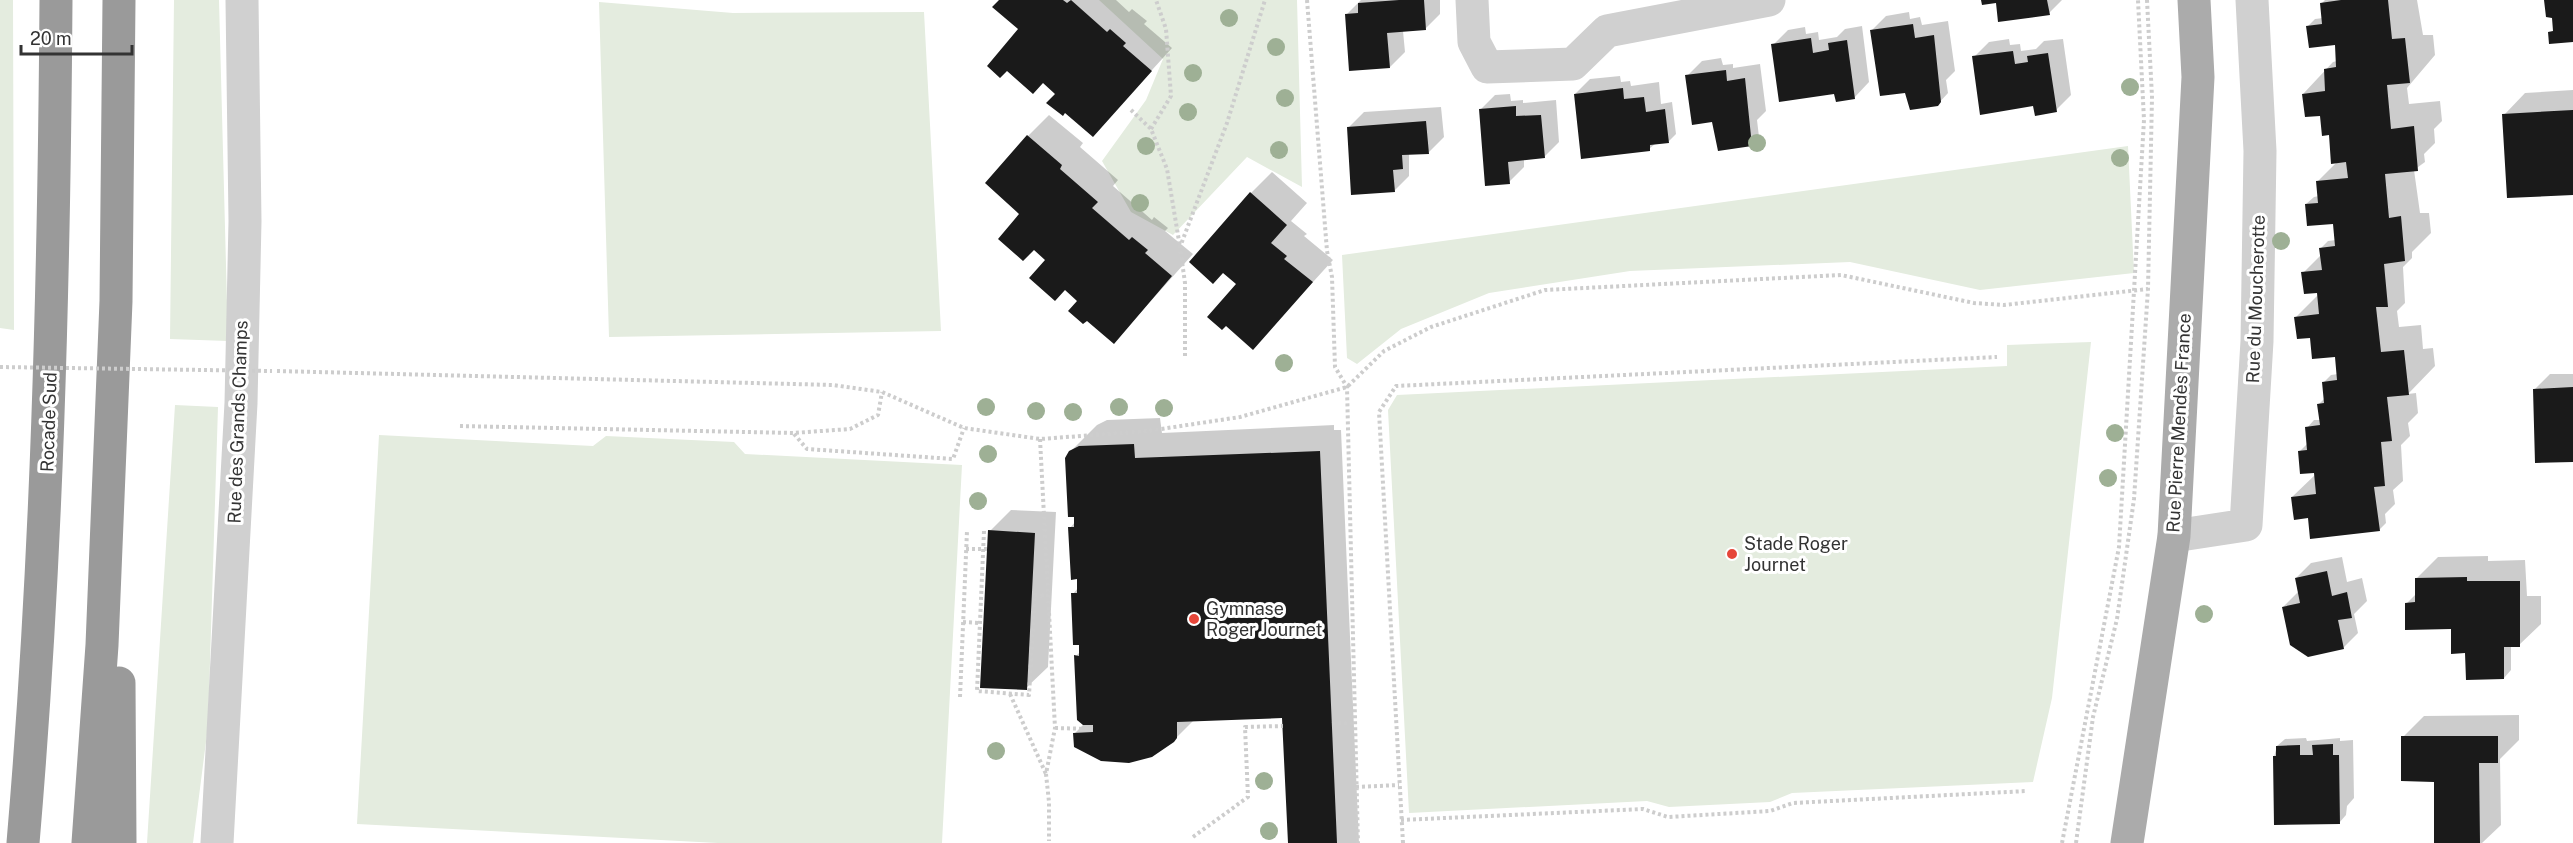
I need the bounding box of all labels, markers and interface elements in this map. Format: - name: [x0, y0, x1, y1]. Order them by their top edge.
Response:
- scale bar: [21, 18, 132, 56]
- text: 20 m: [30, 28, 72, 49]
- street label: Rue du Moucherotte: [2242, 214, 2269, 384]
- street label: Rue Pierre Mendès France: [2162, 313, 2195, 533]
- street label: Rue des Grands Champs: [223, 320, 252, 524]
- street label: Rocade Sud: [36, 372, 61, 472]
- place label: Stade Roger Journet: [1744, 533, 1848, 575]
- marker: Stade Roger Journet: [1725, 547, 1739, 561]
- place label: Gymnase Roger Journet: [1206, 598, 1322, 640]
- marker: Gymnase Roger Journet: [1187, 612, 1201, 626]

